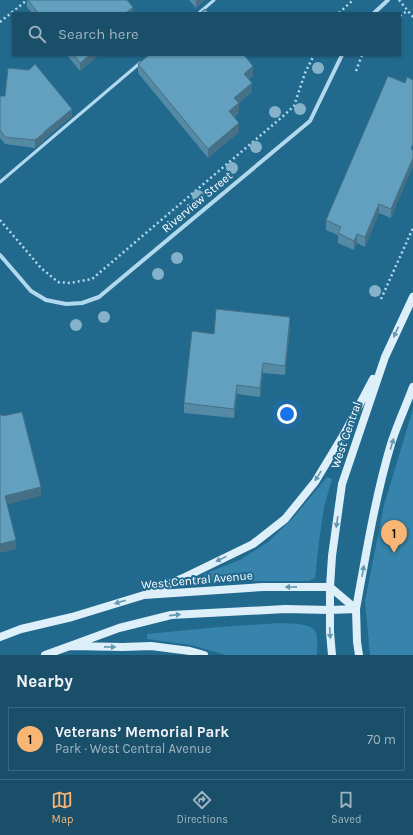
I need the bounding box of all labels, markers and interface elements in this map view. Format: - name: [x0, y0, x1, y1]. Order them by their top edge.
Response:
- search box: [12, 12, 401, 56]
- icon: search: [26, 23, 48, 45]
- text: Search here: [58, 25, 139, 43]
- street label: Riverview Street: [159, 168, 235, 236]
- one-way arrow: [393, 327, 399, 338]
- street label: West Central: [328, 400, 364, 470]
- your location: [277, 404, 297, 424]
- one-way arrow: [389, 438, 395, 450]
- one-way arrow: [315, 470, 322, 482]
- one-way arrow: [334, 516, 340, 528]
- pin: 1: [381, 520, 407, 553]
- one-way arrow: [216, 556, 227, 562]
- one-way arrow: [361, 565, 367, 577]
- street label: West Central Avenue: [141, 568, 253, 592]
- one-way arrow: [285, 583, 297, 590]
- one-way arrow: [114, 599, 126, 605]
- one-way arrow: [169, 612, 181, 618]
- one-way arrow: [327, 627, 334, 639]
- one-way arrow: [104, 644, 117, 650]
- text: Nearby: [16, 671, 73, 691]
- text: Veterans’ Memorial Park: [55, 723, 229, 741]
- text: 1: [28, 732, 32, 747]
- text: 70 m: [367, 732, 396, 747]
- text: Park · West Central Avenue: [55, 741, 211, 756]
- tab: Map: [51, 789, 73, 826]
- tab: Directions: [176, 789, 228, 826]
- tab: Saved: [331, 789, 362, 826]

